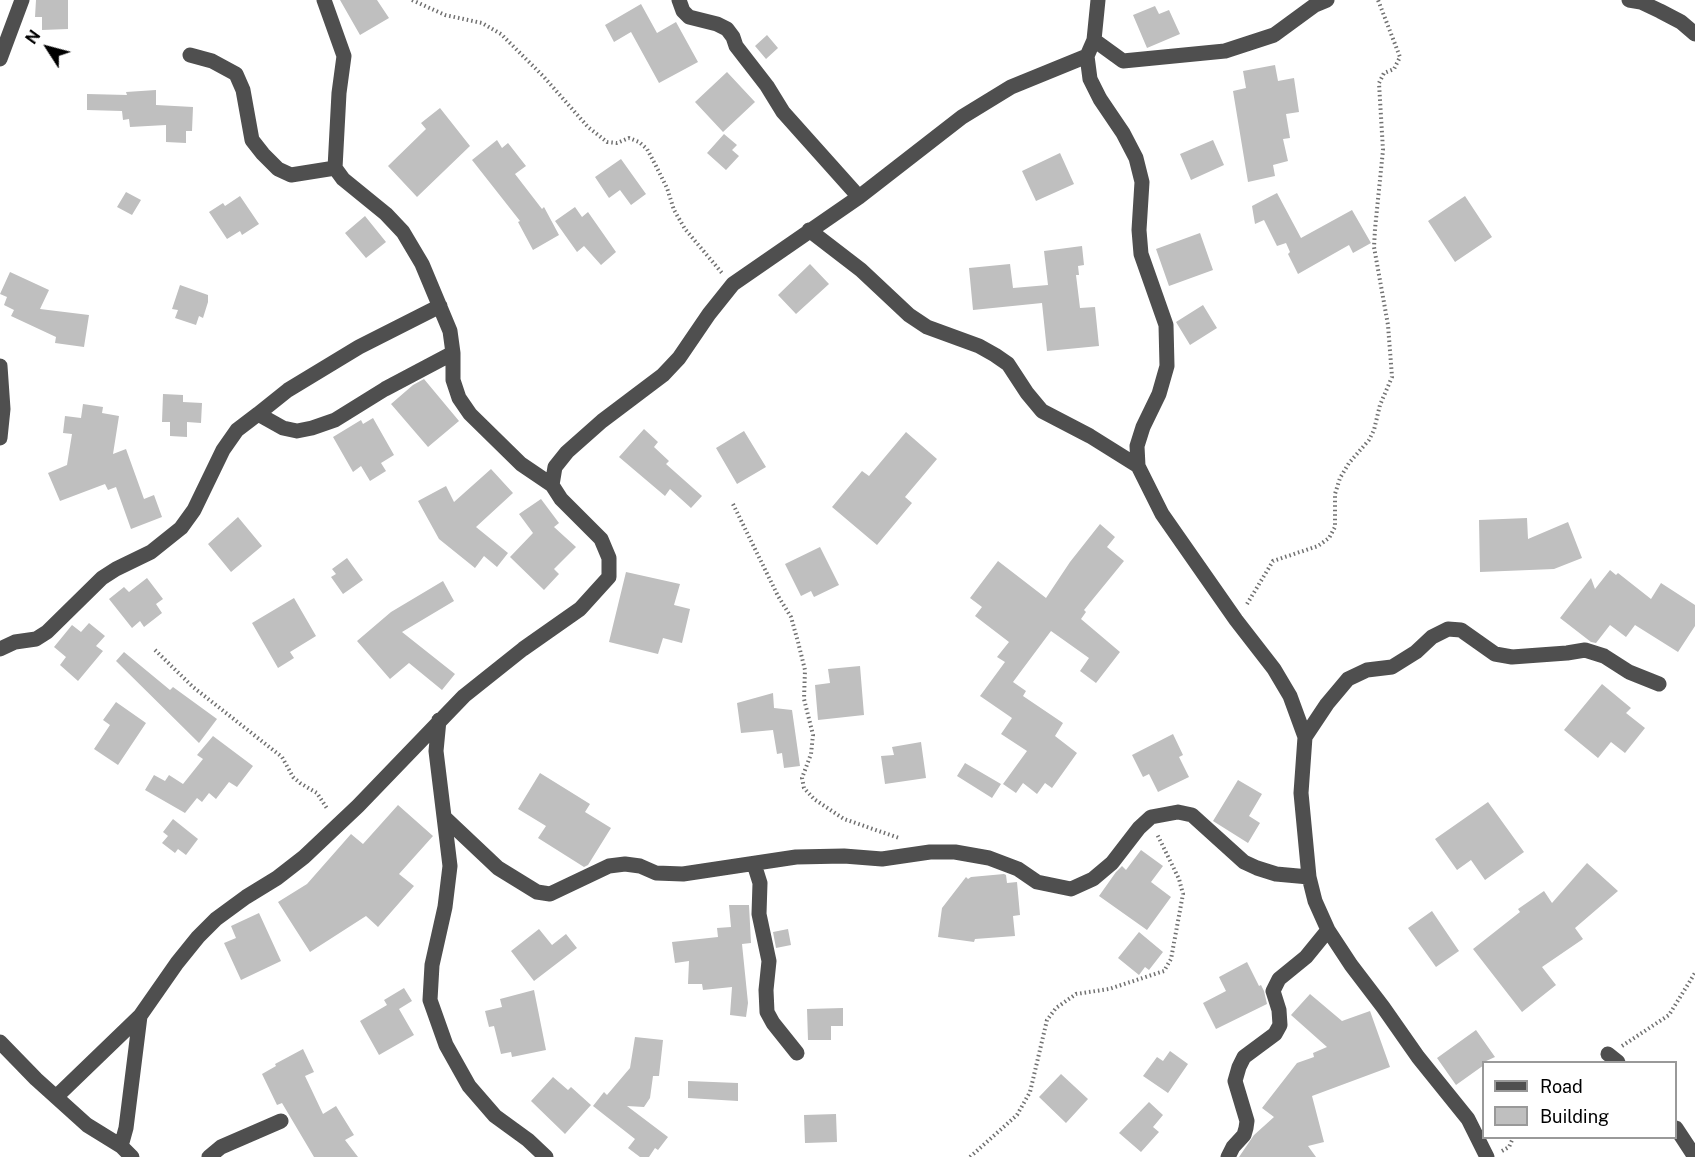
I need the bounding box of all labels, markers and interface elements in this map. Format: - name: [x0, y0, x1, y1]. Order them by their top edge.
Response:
- north arrow: [18, 18, 78, 78]
- text: N: [22, 26, 44, 48]
- legend: [1482, 1061, 1677, 1139]
- text: Road: [1540, 1076, 1583, 1097]
- text: Building: [1540, 1106, 1609, 1127]

